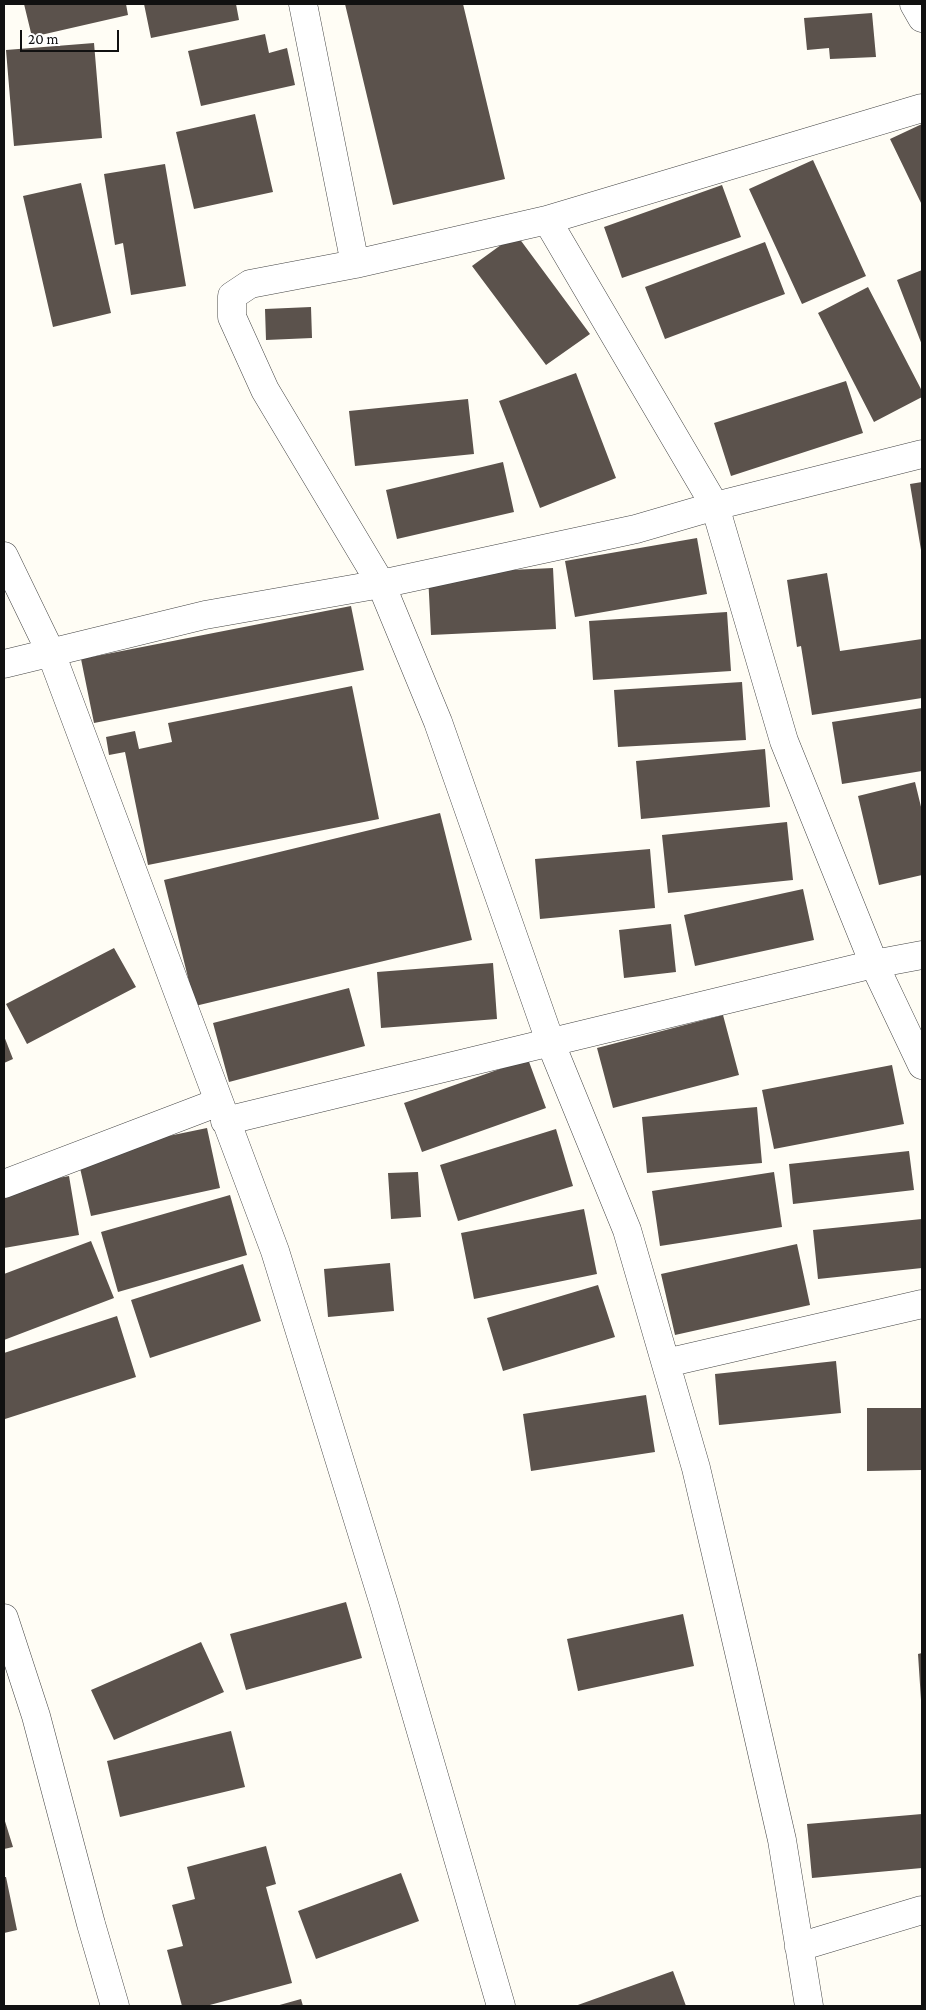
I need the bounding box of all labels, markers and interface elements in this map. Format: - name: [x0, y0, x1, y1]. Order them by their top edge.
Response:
- scale bar: [22, 20, 121, 52]
- text: 20 m: [28, 31, 59, 47]

